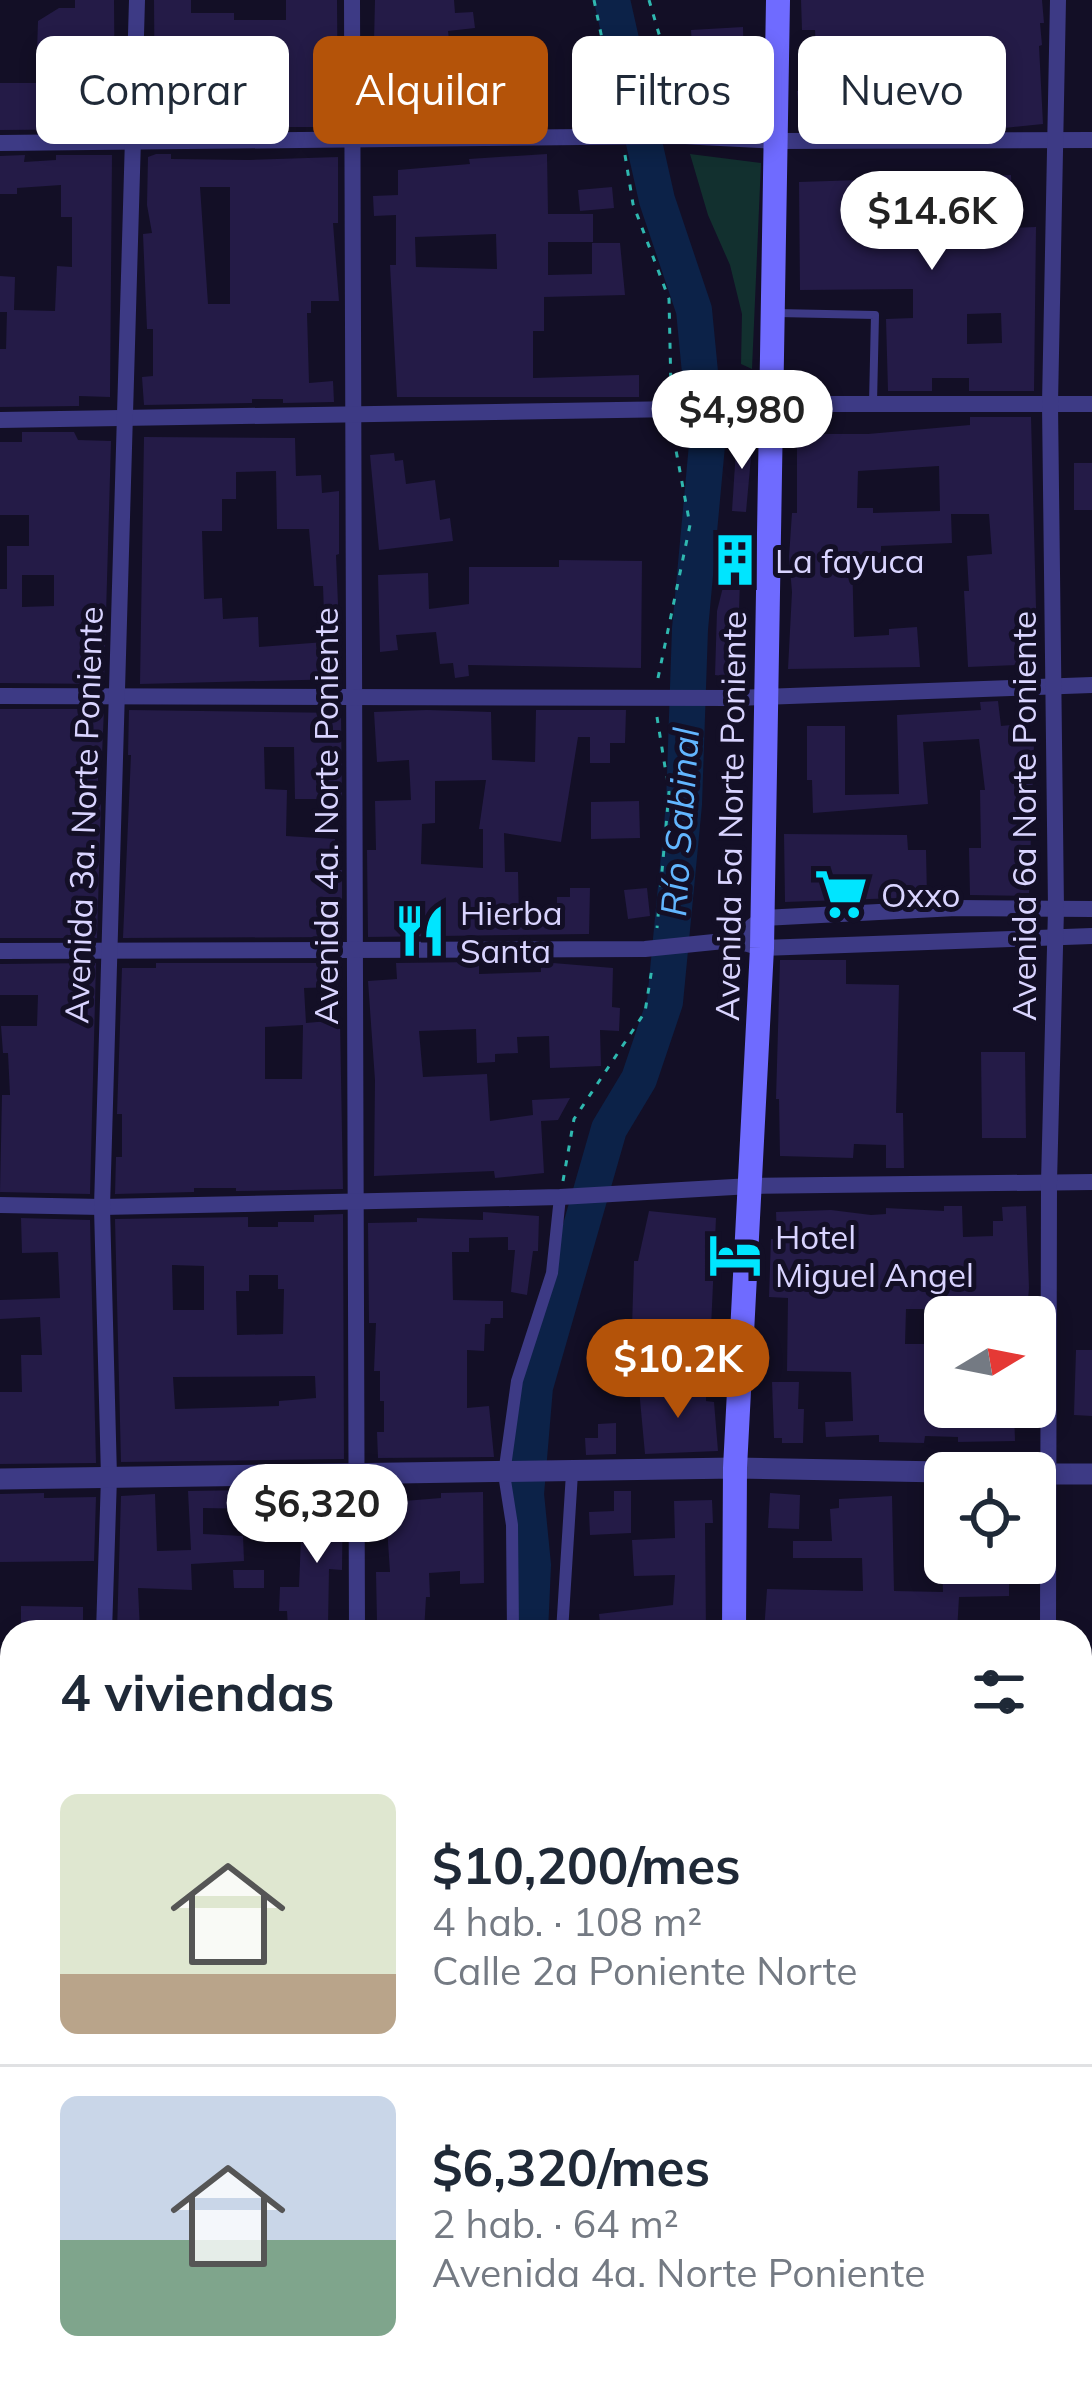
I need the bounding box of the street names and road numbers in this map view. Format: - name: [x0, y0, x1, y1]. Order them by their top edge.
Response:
- street label: Avenida 3a. Norte Poniente: [55, 606, 111, 1024]
- street label: Avenida 4a. Norte Poniente: [305, 607, 346, 1025]
- street label: Avenida 5a Norte Poniente: [706, 611, 754, 1021]
- street label: Avenida 6a Norte Poniente: [1003, 611, 1044, 1021]

